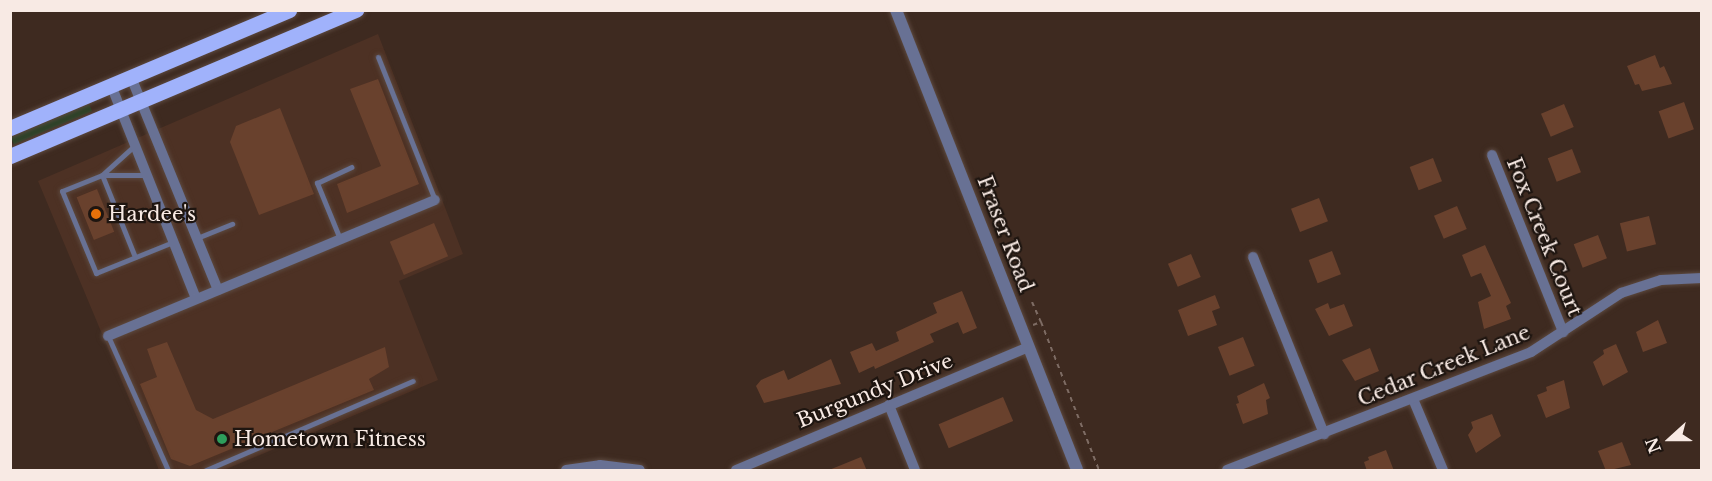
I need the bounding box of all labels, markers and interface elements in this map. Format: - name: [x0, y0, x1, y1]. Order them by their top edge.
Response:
- street label: Fox Creek Court: [1501, 154, 1587, 320]
- street label: Fraser Road: [972, 172, 1038, 296]
- place label: Hardee's: [108, 202, 196, 226]
- marker: Hardee's: [89, 207, 103, 221]
- street label: Cedar Creek Lane: [1354, 320, 1534, 412]
- street label: Burgundy Drive: [793, 349, 957, 433]
- north arrow: [1640, 409, 1700, 469]
- place label: Hometown Fitness: [234, 427, 426, 451]
- marker: Hometown Fitness: [215, 432, 229, 446]
- text: N: [1641, 435, 1665, 456]

